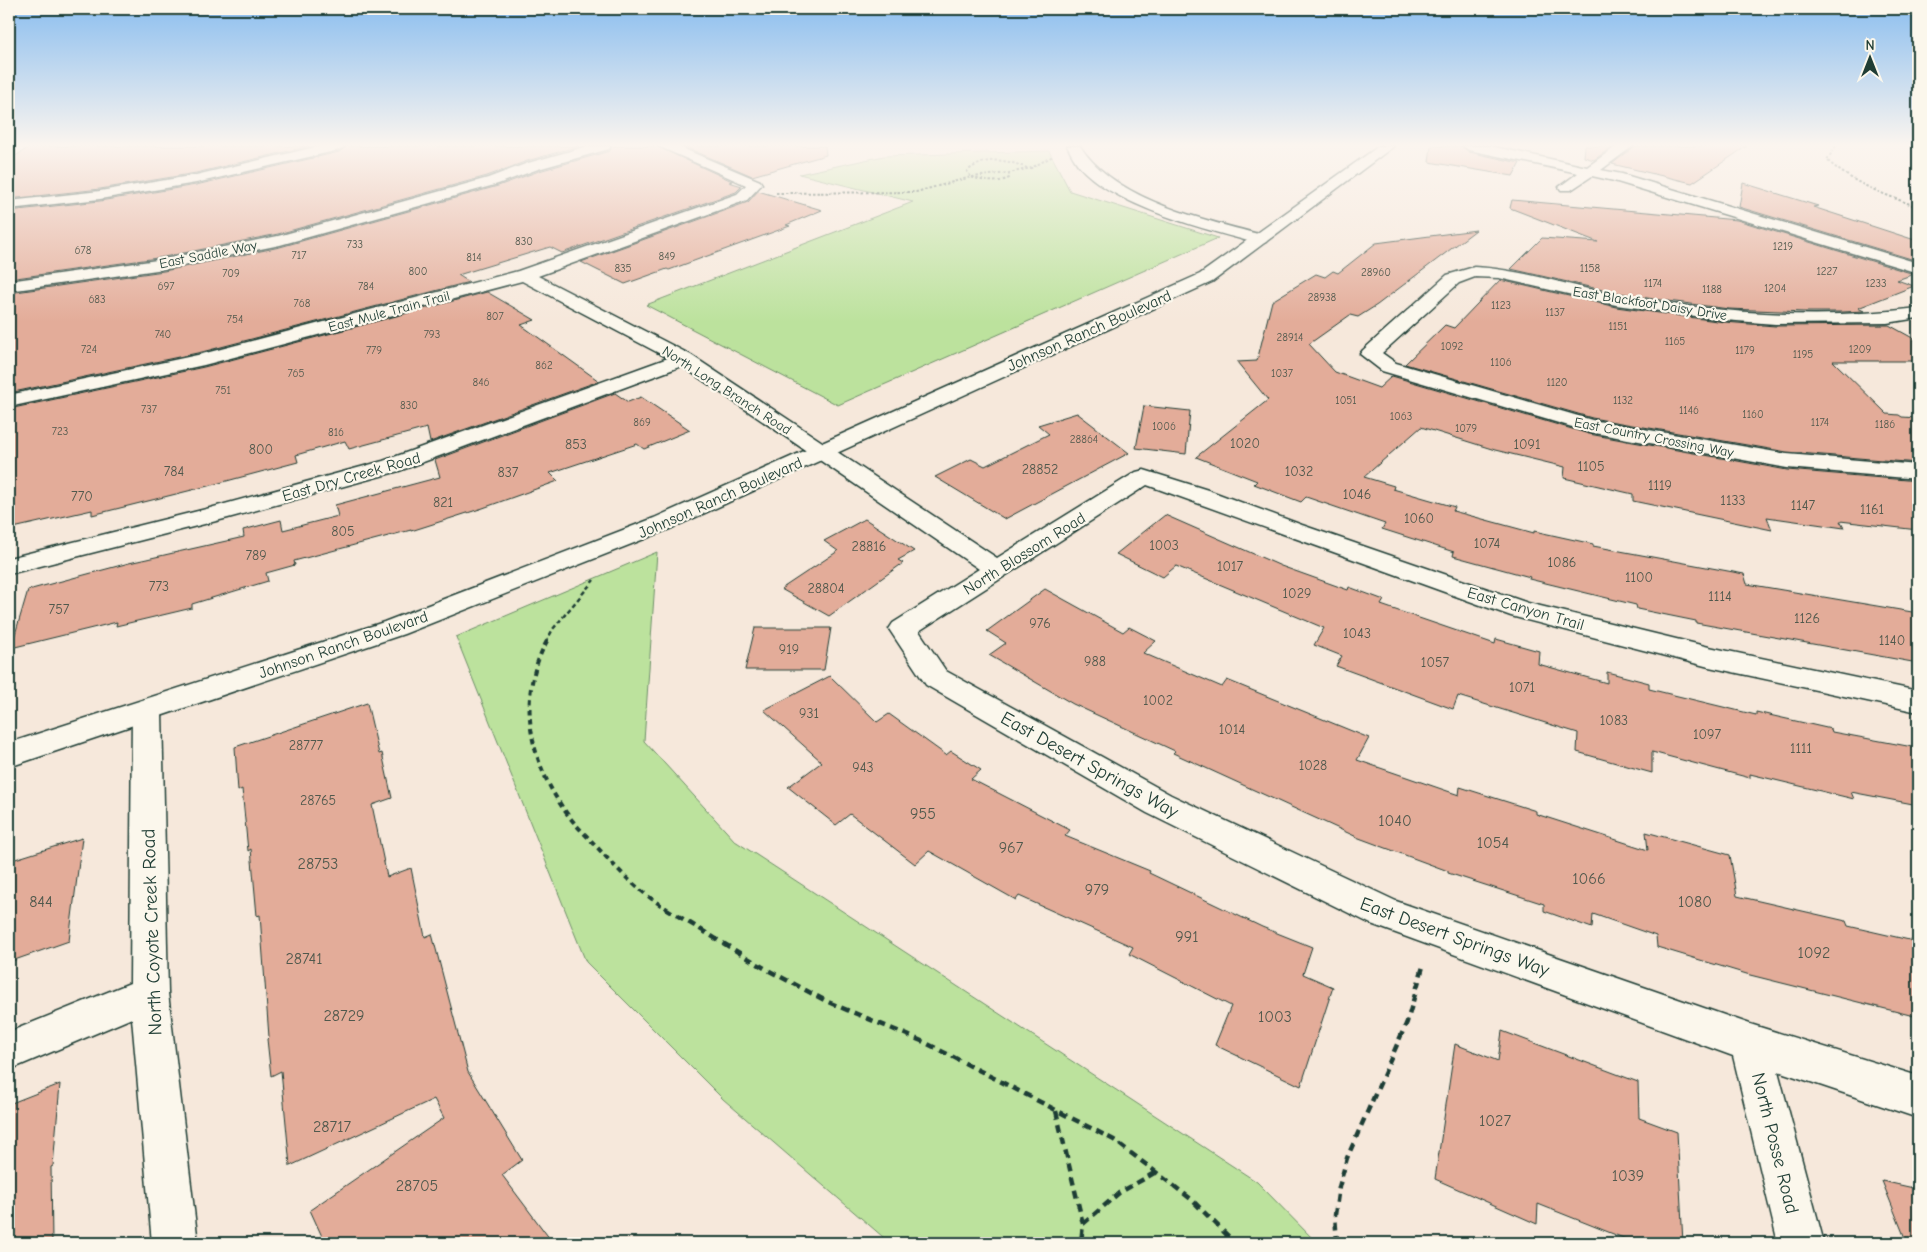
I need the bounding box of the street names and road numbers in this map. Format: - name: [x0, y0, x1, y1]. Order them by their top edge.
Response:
- street label: East Saddle Way: [158, 237, 259, 272]
- street label: East Blackfoot Daisy Drive: [1572, 283, 1728, 324]
- street label: East Mule Train Trail: [326, 287, 452, 336]
- street label: Johnson Ranch Boulevard: [1005, 287, 1174, 375]
- street label: North Long Branch Road: [659, 342, 794, 439]
- street label: East Country Crossing Way: [1573, 414, 1736, 461]
- street label: East Dry Creek Road: [280, 449, 422, 505]
- street label: Johnson Ranch Boulevard: [636, 454, 805, 542]
- street label: North Blossom Road: [960, 509, 1089, 599]
- street label: East Canyon Trail: [1465, 584, 1586, 634]
- street label: Johnson Ranch Boulevard: [256, 608, 430, 682]
- street label: East Desert Springs Way: [997, 707, 1183, 823]
- street label: North Coyote Creek Road: [137, 828, 167, 1036]
- street label: East Desert Springs Way: [1357, 892, 1553, 982]
- street label: North Posse Road: [1747, 1070, 1803, 1216]

